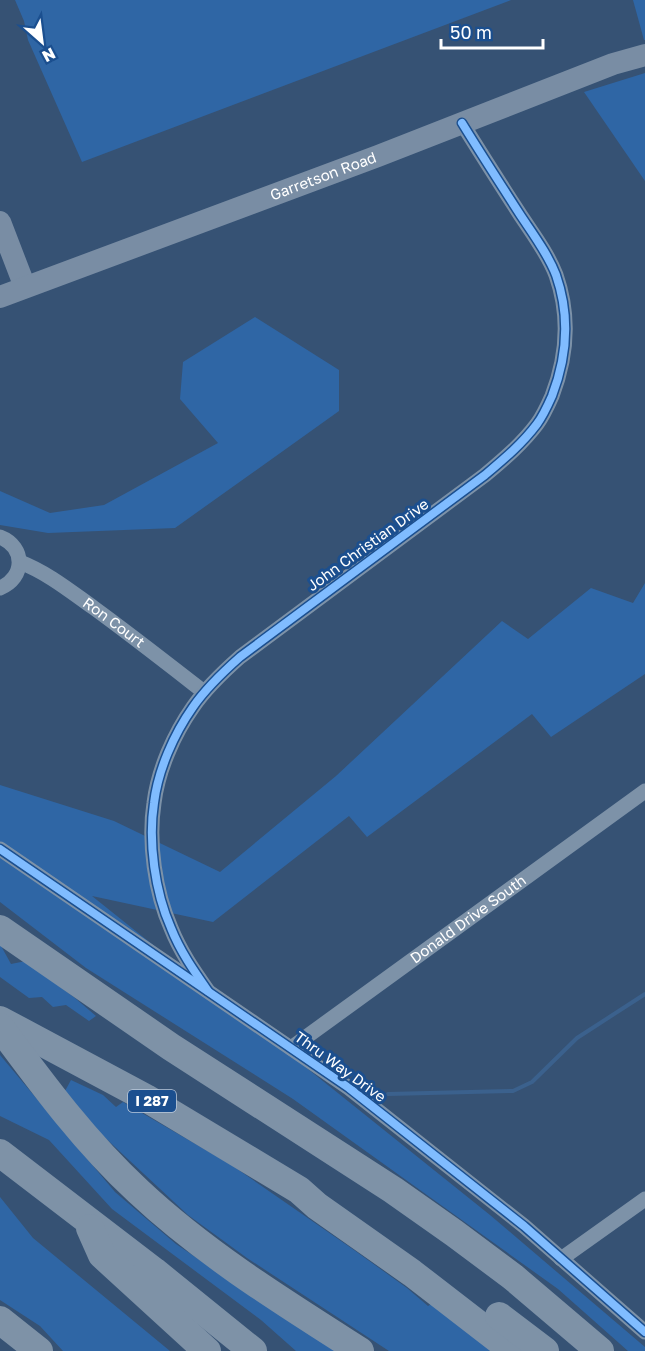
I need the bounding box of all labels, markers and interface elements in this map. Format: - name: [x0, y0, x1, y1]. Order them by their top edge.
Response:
- north arrow: [12, 12, 72, 72]
- scale bar: [441, 12, 543, 50]
- text: 50 m: [450, 21, 492, 43]
- text: N: [39, 44, 59, 67]
- street label: Garretson Road: [267, 147, 379, 204]
- street label: John Christian Drive: [303, 494, 432, 594]
- street label: Ron Court: [80, 593, 149, 651]
- street label: Donald Drive South: [406, 870, 529, 967]
- street label: Thru Way Drive: [291, 1027, 390, 1106]
- road number: I 287: [128, 1090, 176, 1112]

